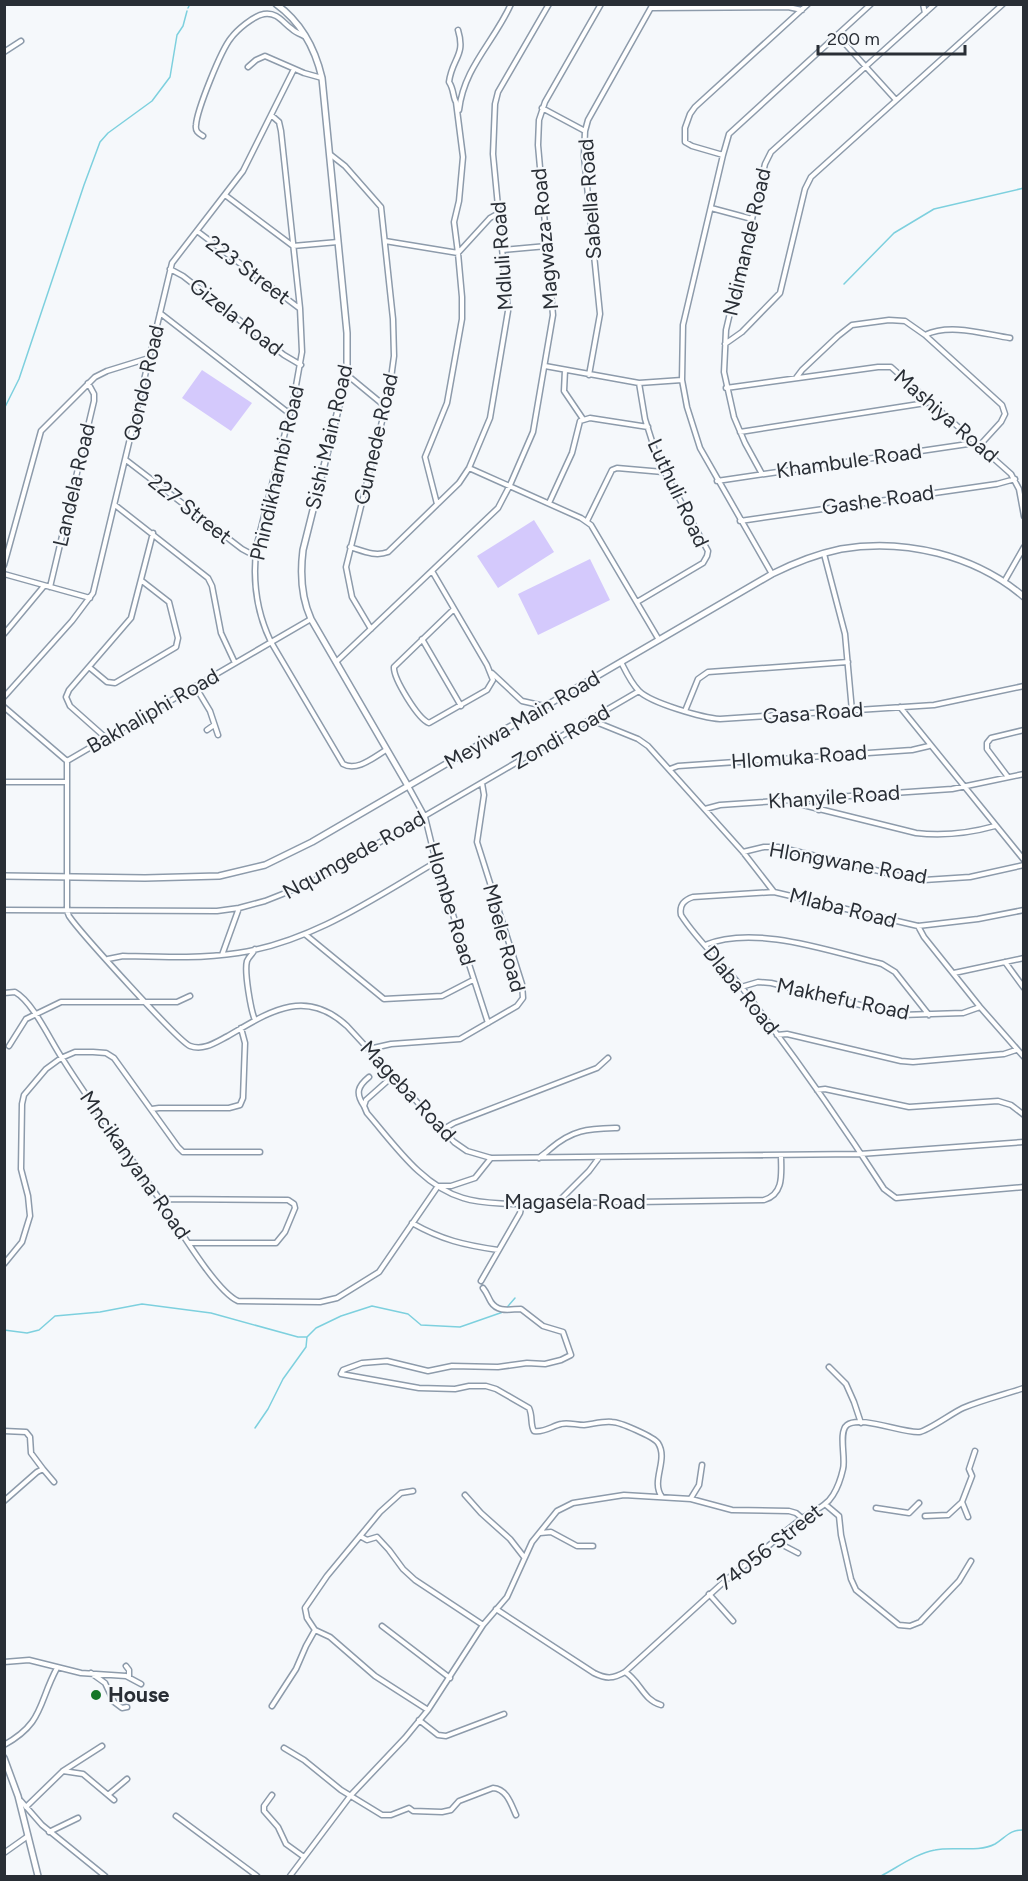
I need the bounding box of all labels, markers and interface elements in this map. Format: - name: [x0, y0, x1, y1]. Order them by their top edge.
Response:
- scale bar: [818, 18, 965, 56]
- text: 200 m: [827, 28, 880, 50]
- street label: Sabella Road: [573, 138, 606, 260]
- street label: Ndimande Road: [717, 165, 776, 318]
- street label: Magwaza Road: [526, 167, 563, 311]
- street label: Mdluli Road: [485, 201, 518, 311]
- street label: 223 Street: [201, 230, 295, 309]
- street label: Gizela Road: [185, 272, 288, 361]
- street label: Qondo Road: [118, 322, 169, 443]
- street label: Sishi Main Road: [300, 362, 357, 512]
- street label: Mashiya Road: [889, 364, 1004, 468]
- street label: Gumede Road: [348, 371, 403, 507]
- street label: Phindikhambi Road: [244, 383, 309, 563]
- street label: Landela Road: [47, 421, 100, 549]
- street label: Luthuli Road: [642, 434, 715, 551]
- street label: Khambule Road: [775, 438, 923, 483]
- street label: 227 Street: [144, 468, 237, 549]
- street label: Gashe Road: [820, 479, 936, 520]
- street label: Bakhaliphi Road: [82, 663, 223, 758]
- street label: Meyiwa Main Road: [439, 665, 604, 774]
- street label: Gasa Road: [762, 697, 864, 728]
- street label: Zondi Road: [508, 699, 614, 774]
- street label: Hlomuka Road: [730, 739, 868, 774]
- street label: Khanyile Road: [767, 779, 901, 814]
- street label: Nqumgede Road: [278, 805, 429, 904]
- street label: Hlongwane Road: [767, 836, 929, 889]
- street label: Hlombe Road: [420, 839, 481, 969]
- street label: Mbele Road: [478, 881, 531, 995]
- street label: Mlaba Road: [787, 882, 899, 933]
- street label: Dlaba Road: [698, 941, 785, 1039]
- street label: Makhefu Road: [775, 972, 912, 1025]
- street label: Mageba Road: [355, 1035, 461, 1146]
- street label: Mncikanyana Road: [75, 1086, 196, 1244]
- street label: Magasela Road: [504, 1189, 646, 1214]
- street label: 74056 Street: [712, 1498, 827, 1595]
- place label: House: [108, 1682, 170, 1707]
- marker: House: [89, 1688, 103, 1702]

